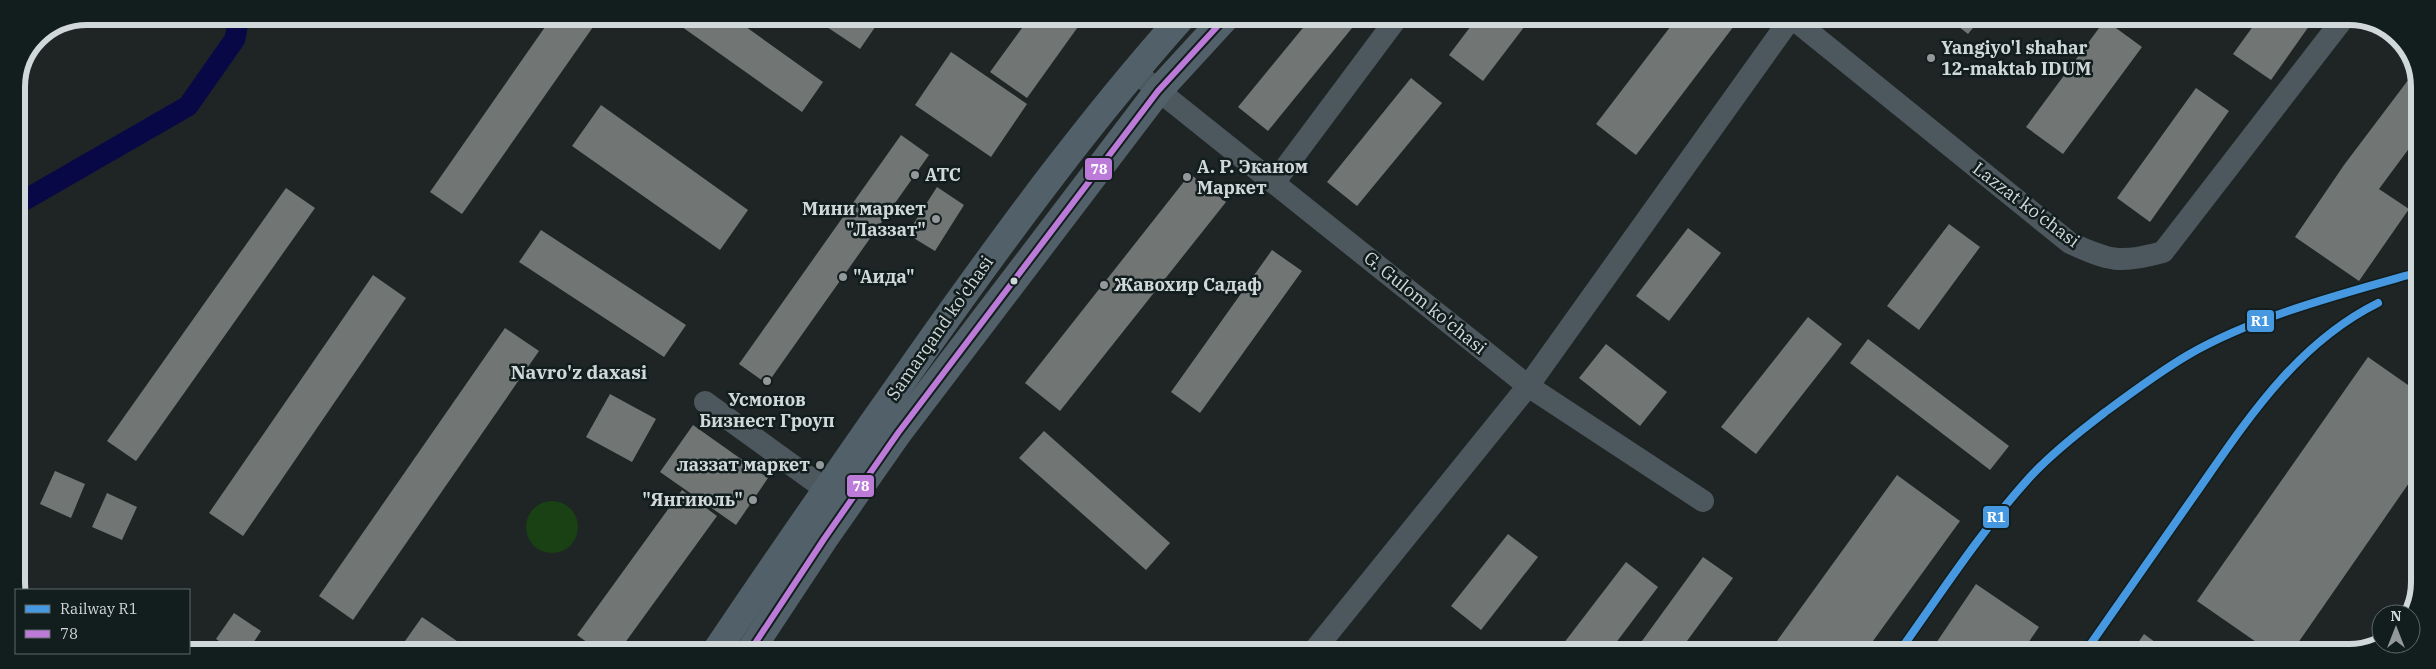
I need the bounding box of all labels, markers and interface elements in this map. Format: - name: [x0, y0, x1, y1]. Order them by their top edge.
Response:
- place label: Yangiyo'l shahar 12-maktab IDUM: [1941, 36, 2091, 80]
- marker: Yangiyo'l shahar 12-maktab IDUM: [1925, 52, 1937, 64]
- place label: А. Р. Эканом Маркет: [1197, 155, 1308, 199]
- line badge: 78: [1084, 157, 1113, 181]
- street label: Lazzat ko'chasi: [1968, 157, 2085, 252]
- text: 78: [1091, 160, 1107, 178]
- place label: АТС: [925, 163, 961, 186]
- marker: АТС: [909, 169, 921, 181]
- marker: А. Р. Эканом Маркет: [1181, 171, 1193, 183]
- place label: Мини маркет "Лаззат": [802, 197, 926, 241]
- marker: Мини маркет "Лаззат": [930, 213, 942, 225]
- street label: G. Gulom ko'chasi: [1359, 246, 1492, 359]
- street label: Samarqand ko'chasi: [881, 251, 998, 405]
- place label: "Аида": [853, 265, 915, 288]
- marker: "Аида": [837, 271, 849, 283]
- place label: Жавохир Садаф: [1114, 273, 1262, 296]
- unlabelled marker: [1009, 276, 1019, 286]
- marker: Жавохир Садаф: [1098, 279, 1110, 291]
- line badge: R1: [2246, 309, 2275, 333]
- text: R1: [2251, 312, 2269, 330]
- district label: Navro'z daxasi: [511, 360, 647, 384]
- marker: Усмонов Бизнест Гроуп: [761, 375, 773, 387]
- place label: Усмонов Бизнест Гроуп: [699, 388, 835, 432]
- place label: лаззат маркет: [676, 453, 810, 476]
- marker: лаззат маркет: [814, 459, 826, 471]
- line badge: 78: [846, 474, 875, 498]
- text: 78: [853, 477, 869, 495]
- place label: "Янгиюль": [642, 488, 743, 511]
- marker: "Янгиюль": [747, 494, 759, 506]
- line badge: R1: [1982, 505, 2010, 529]
- text: R1: [1987, 508, 2005, 526]
- legend: [15, 589, 190, 654]
- text: Railway R1: [60, 599, 138, 618]
- north arrow: [2371, 604, 2421, 654]
- text: N: [2390, 607, 2402, 625]
- text: 78: [60, 624, 78, 643]

